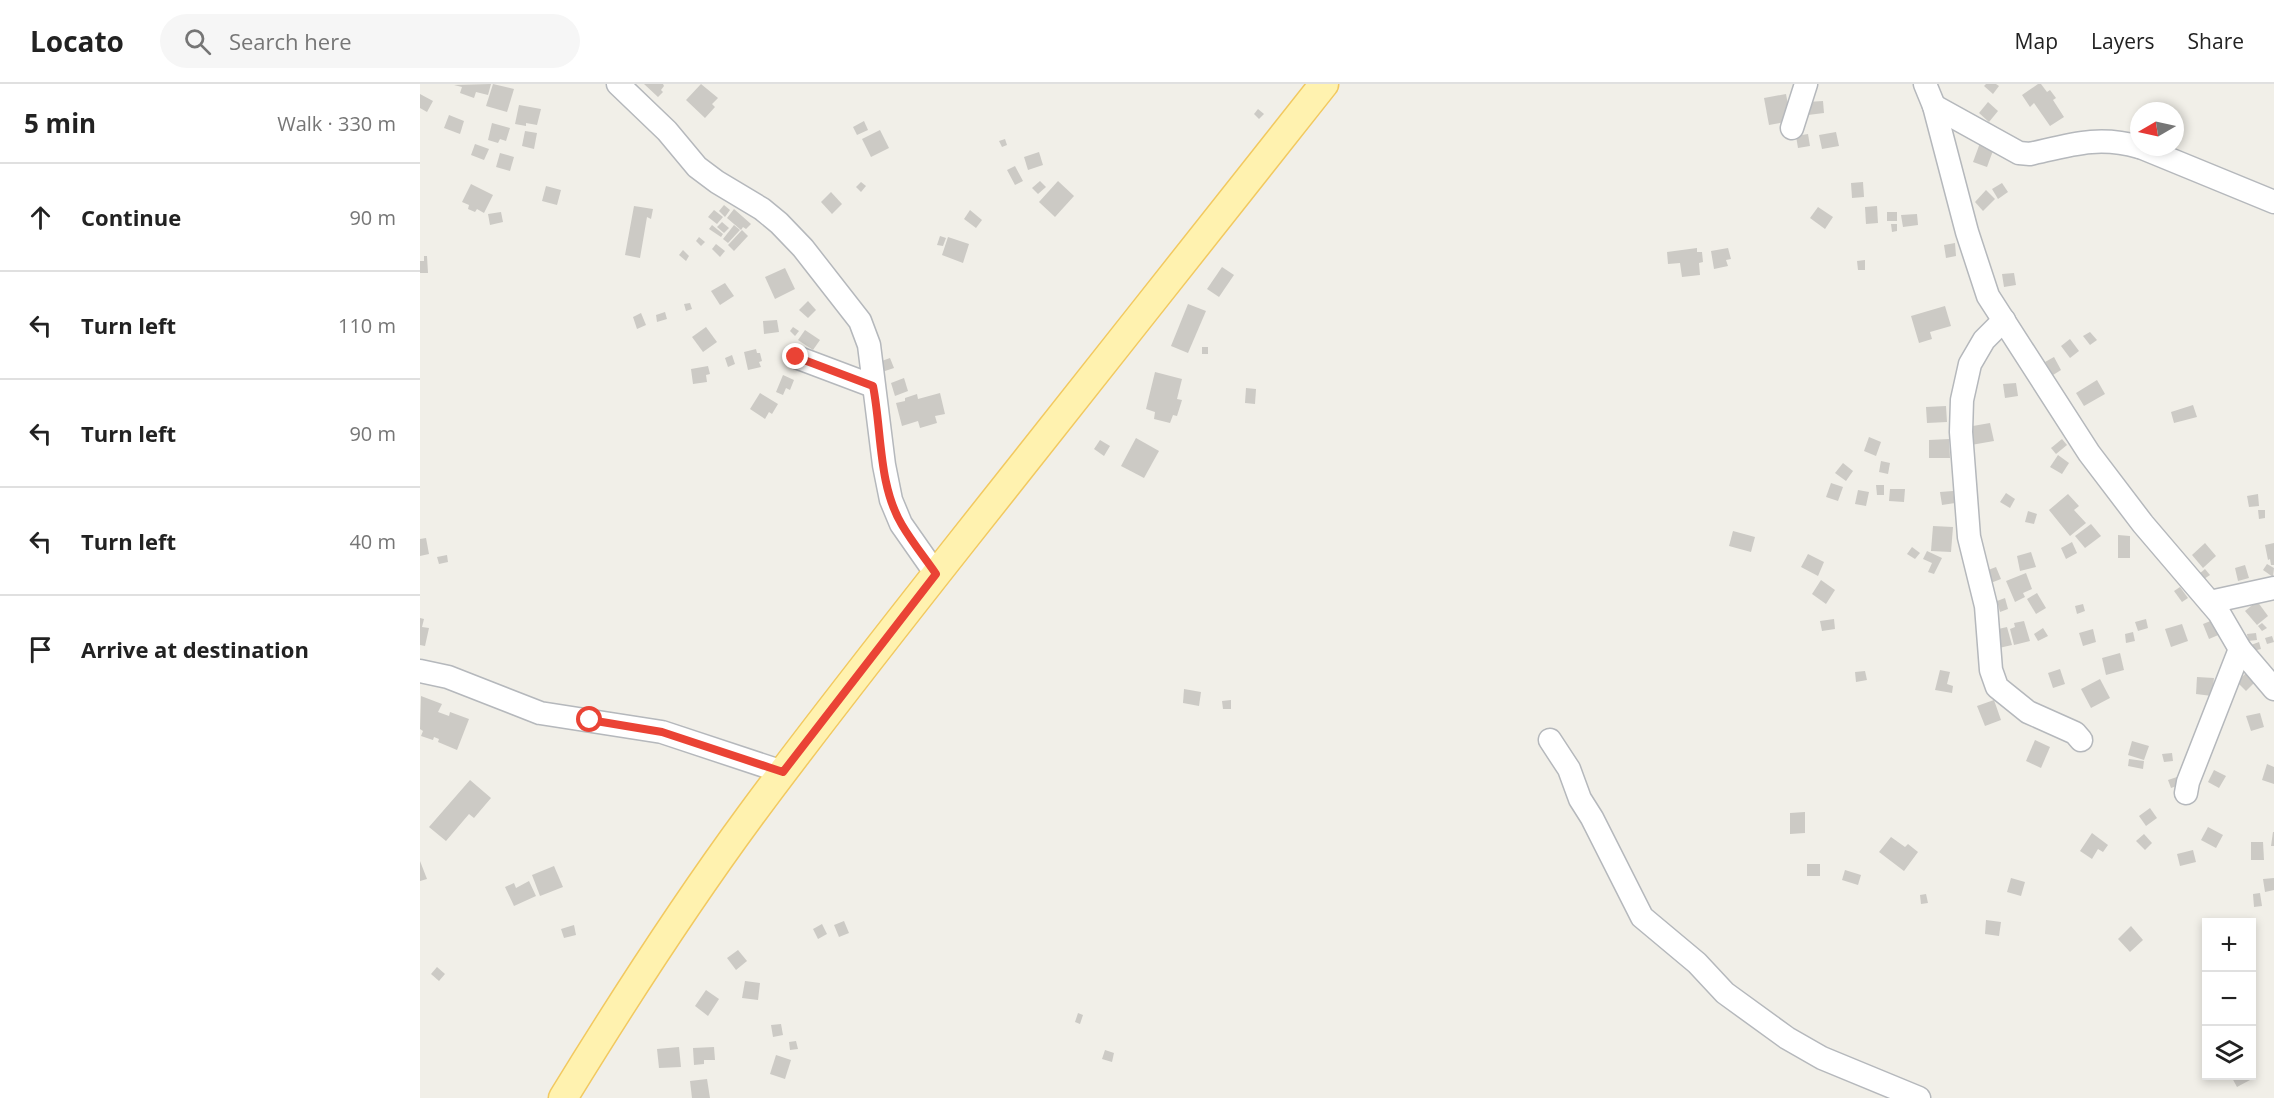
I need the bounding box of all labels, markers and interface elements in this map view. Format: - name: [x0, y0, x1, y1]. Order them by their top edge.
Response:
- search box: [160, 14, 580, 68]
- text: Locato: [30, 22, 124, 60]
- icon: search: [181, 25, 214, 58]
- text: Search here: [229, 26, 352, 56]
- text: Map: [2015, 27, 2058, 55]
- text: Layers: [2091, 27, 2155, 55]
- text: Share: [2188, 27, 2244, 55]
- north arrow: [2130, 102, 2184, 156]
- text: 5 min: [24, 105, 96, 141]
- text: Walk · 330 m: [277, 110, 396, 137]
- icon: ahead: [24, 201, 57, 234]
- text: Continue: [81, 202, 181, 232]
- text: 90 m: [349, 204, 396, 231]
- icon: left: [24, 309, 57, 342]
- text: Turn left: [81, 310, 176, 340]
- text: 110 m: [338, 312, 396, 339]
- route end: [782, 343, 808, 369]
- icon: left: [24, 417, 57, 450]
- text: Turn left: [81, 418, 176, 448]
- text: 90 m: [349, 420, 396, 447]
- icon: left: [24, 525, 57, 558]
- text: Turn left: [81, 526, 176, 556]
- text: 40 m: [349, 528, 396, 555]
- icon: arrive: [24, 633, 57, 666]
- text: Arrive at destination: [81, 634, 309, 664]
- route start: [576, 706, 602, 732]
- map controls: [2202, 918, 2256, 1080]
- button: +: [2202, 918, 2256, 972]
- button: −: [2202, 972, 2256, 1026]
- button: layers: [2202, 1026, 2256, 1080]

